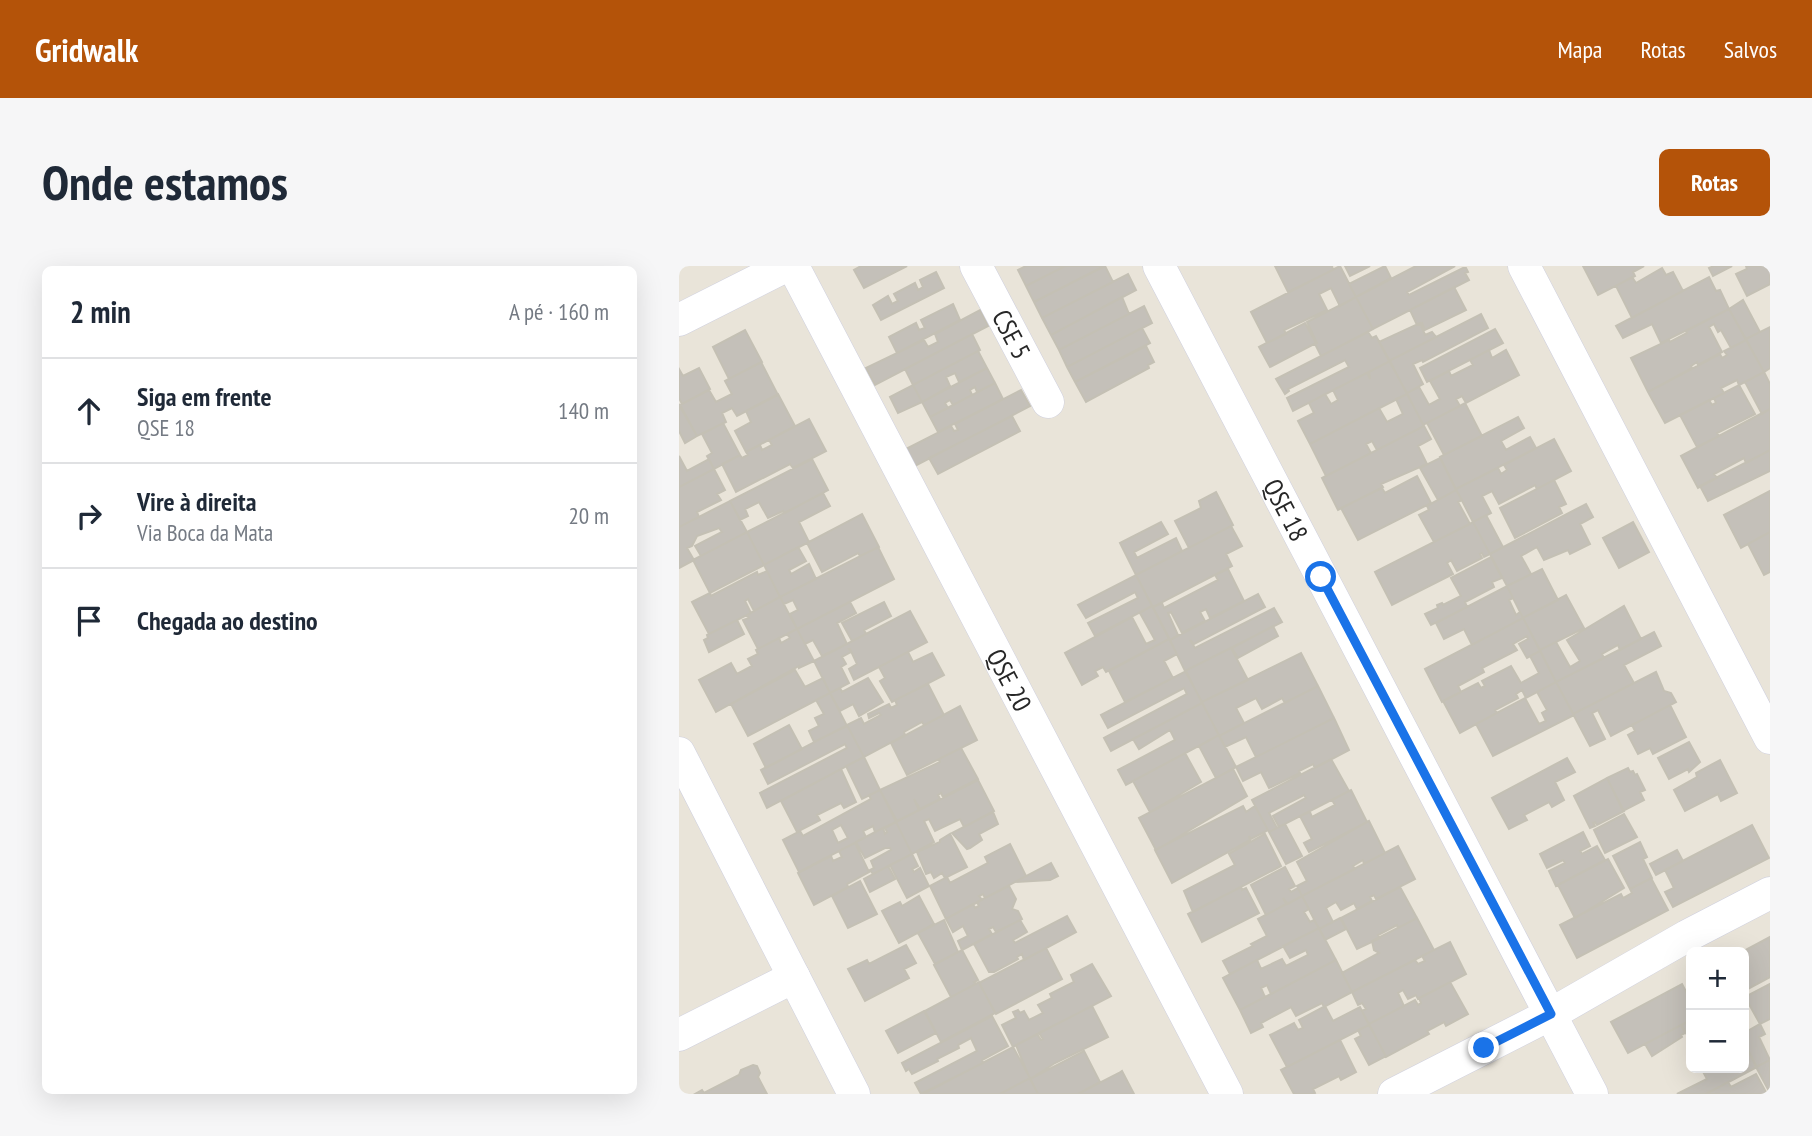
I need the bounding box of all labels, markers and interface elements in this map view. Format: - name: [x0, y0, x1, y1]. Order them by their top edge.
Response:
- text: Gridwalk: [35, 28, 138, 71]
- text: Mapa: [1558, 34, 1602, 65]
- text: Rotas: [1640, 34, 1686, 65]
- text: Salvos: [1724, 34, 1777, 65]
- button: Rotas: [1659, 149, 1770, 216]
- text: Onde estamos: [42, 150, 288, 214]
- text: 2 min: [70, 292, 131, 331]
- text: A pé · 160 m: [509, 297, 609, 326]
- street label: CSE 5: [985, 304, 1039, 365]
- text: Siga em frente: [137, 380, 272, 413]
- icon: ahead: [70, 392, 108, 430]
- text: 140 m: [558, 396, 609, 425]
- text: QSE 18: [137, 413, 195, 442]
- street label: QSE 18: [1257, 473, 1316, 546]
- text: Vire à direita: [137, 485, 256, 518]
- icon: right: [70, 497, 108, 535]
- text: 20 m: [568, 501, 609, 530]
- text: Via Boca da Mata: [137, 518, 273, 547]
- route start: [1305, 561, 1336, 592]
- icon: arrive: [70, 602, 108, 640]
- text: Chegada ao destino: [137, 604, 318, 637]
- street label: QSE 20: [980, 643, 1040, 716]
- map controls: [1686, 947, 1749, 1073]
- button: +: [1686, 947, 1749, 1010]
- button: −: [1686, 1010, 1749, 1073]
- route end: [1468, 1032, 1499, 1063]

